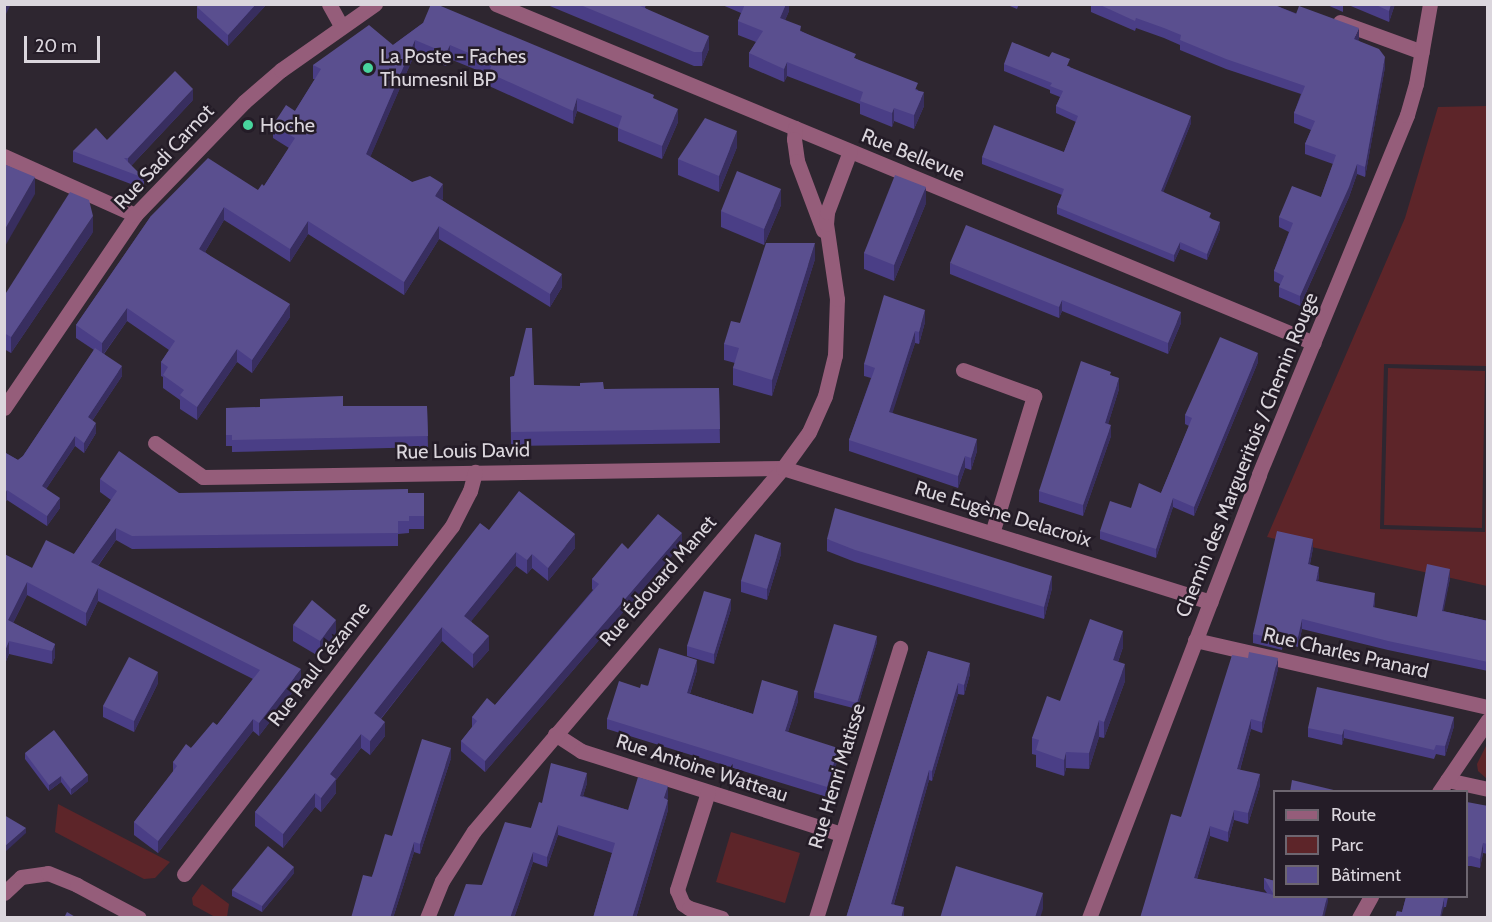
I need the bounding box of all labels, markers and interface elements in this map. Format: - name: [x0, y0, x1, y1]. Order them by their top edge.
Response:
- scale bar: [27, 24, 104, 62]
- text: 20 m: [35, 35, 77, 57]
- place label: La Poste - Faches Thumesnil BP: [380, 45, 526, 92]
- marker: La Poste - Faches Thumesnil BP: [361, 61, 375, 75]
- street label: Rue Sadi Carnot: [109, 99, 219, 215]
- place label: Hoche: [260, 113, 315, 137]
- marker: Hoche: [241, 118, 255, 132]
- street label: Rue Bellevue: [858, 123, 968, 187]
- street label: Chemin des Margueritois / Chemin Rouge: [1171, 289, 1323, 621]
- street label: Rue Louis David: [396, 438, 530, 464]
- street label: Rue Eugène Delacroix: [912, 476, 1094, 552]
- street label: Rue Édouard Manet: [595, 511, 721, 651]
- street label: Rue Paul Cézanne: [263, 597, 375, 731]
- street label: Rue Charles Pranard: [1261, 622, 1431, 684]
- street label: Rue Henri Matisse: [804, 700, 870, 852]
- street label: Rue Antoine Watteau: [613, 729, 791, 807]
- legend: [1273, 790, 1468, 898]
- text: Route: [1331, 804, 1376, 826]
- text: Parc: [1331, 834, 1363, 856]
- text: Bâtiment: [1331, 864, 1401, 886]

